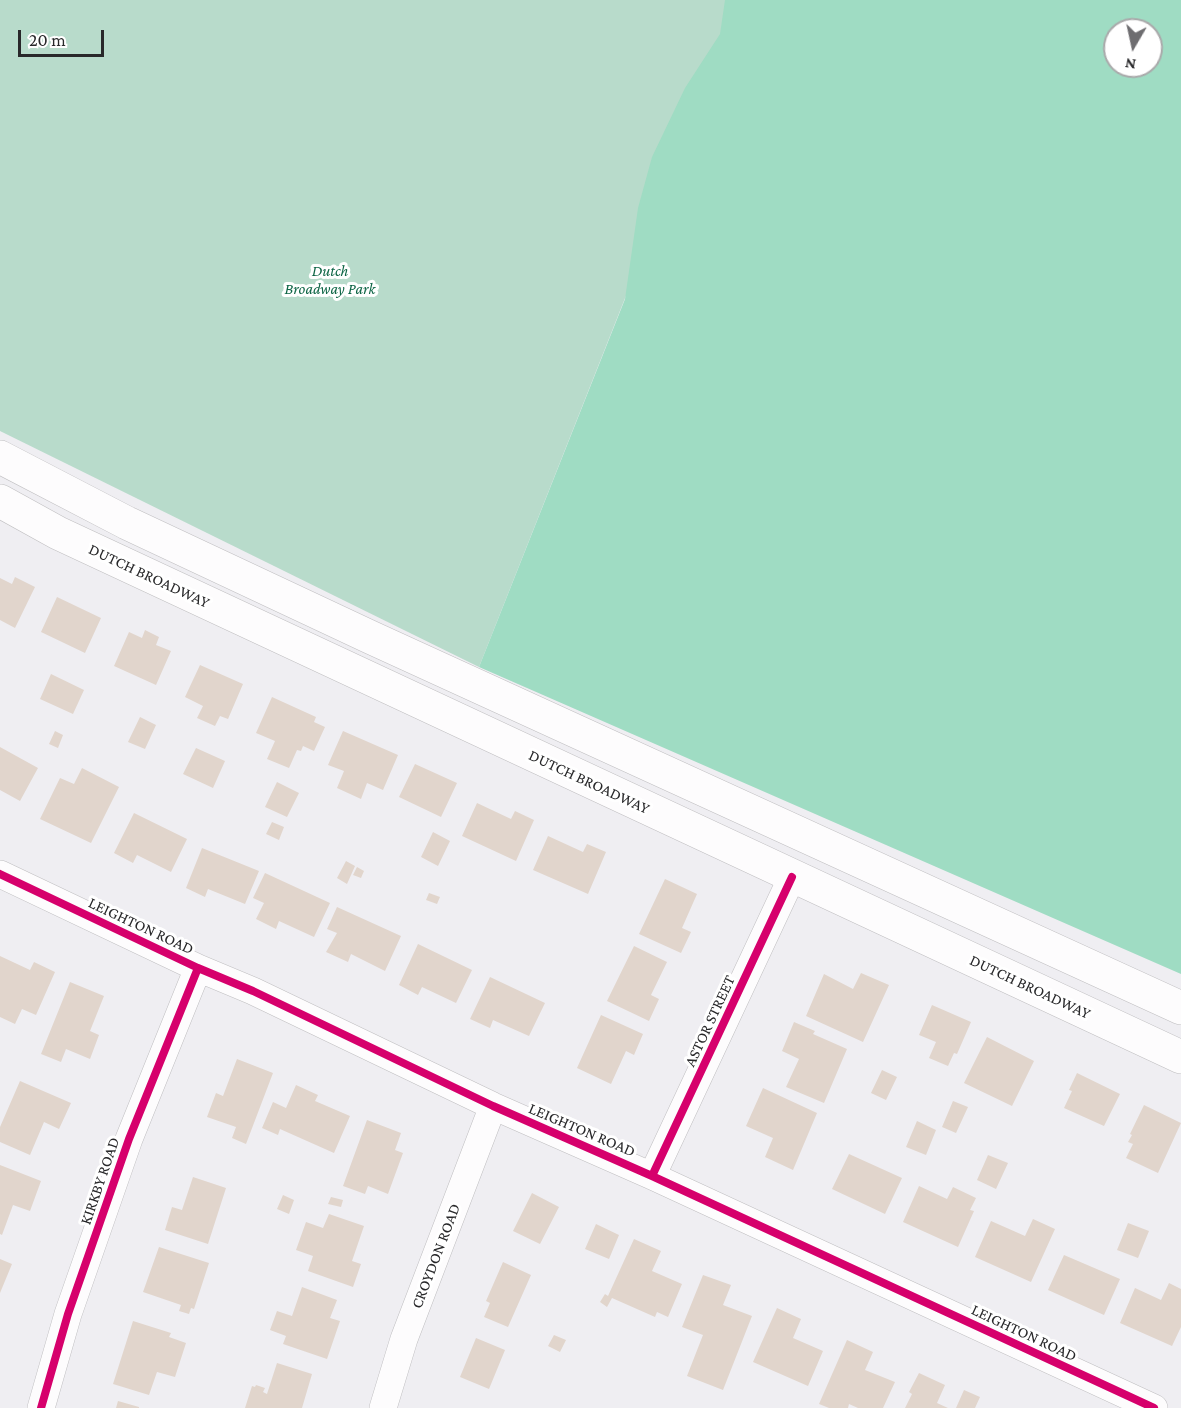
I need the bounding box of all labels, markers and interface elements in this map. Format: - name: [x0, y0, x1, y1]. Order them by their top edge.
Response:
- scale bar: [21, 18, 106, 56]
- north arrow: [1103, 18, 1163, 78]
- text: 20 m: [29, 30, 66, 50]
- text: N: [1124, 55, 1137, 74]
- park label: Dutch Broadway Park: [284, 261, 376, 299]
- street label: DUTCH BROADWAY: [86, 540, 212, 612]
- street label: DUTCH BROADWAY: [526, 746, 652, 818]
- street label: LEIGHTON ROAD: [85, 893, 197, 959]
- street label: DUTCH BROADWAY: [967, 951, 1093, 1023]
- street label: ASTOR STREET: [680, 972, 740, 1070]
- street label: LEIGHTON ROAD: [526, 1099, 638, 1161]
- street label: KIRKBY ROAD: [76, 1135, 124, 1227]
- street label: CROYDON ROAD: [407, 1201, 465, 1311]
- street label: LEIGHTON ROAD: [968, 1300, 1080, 1366]

